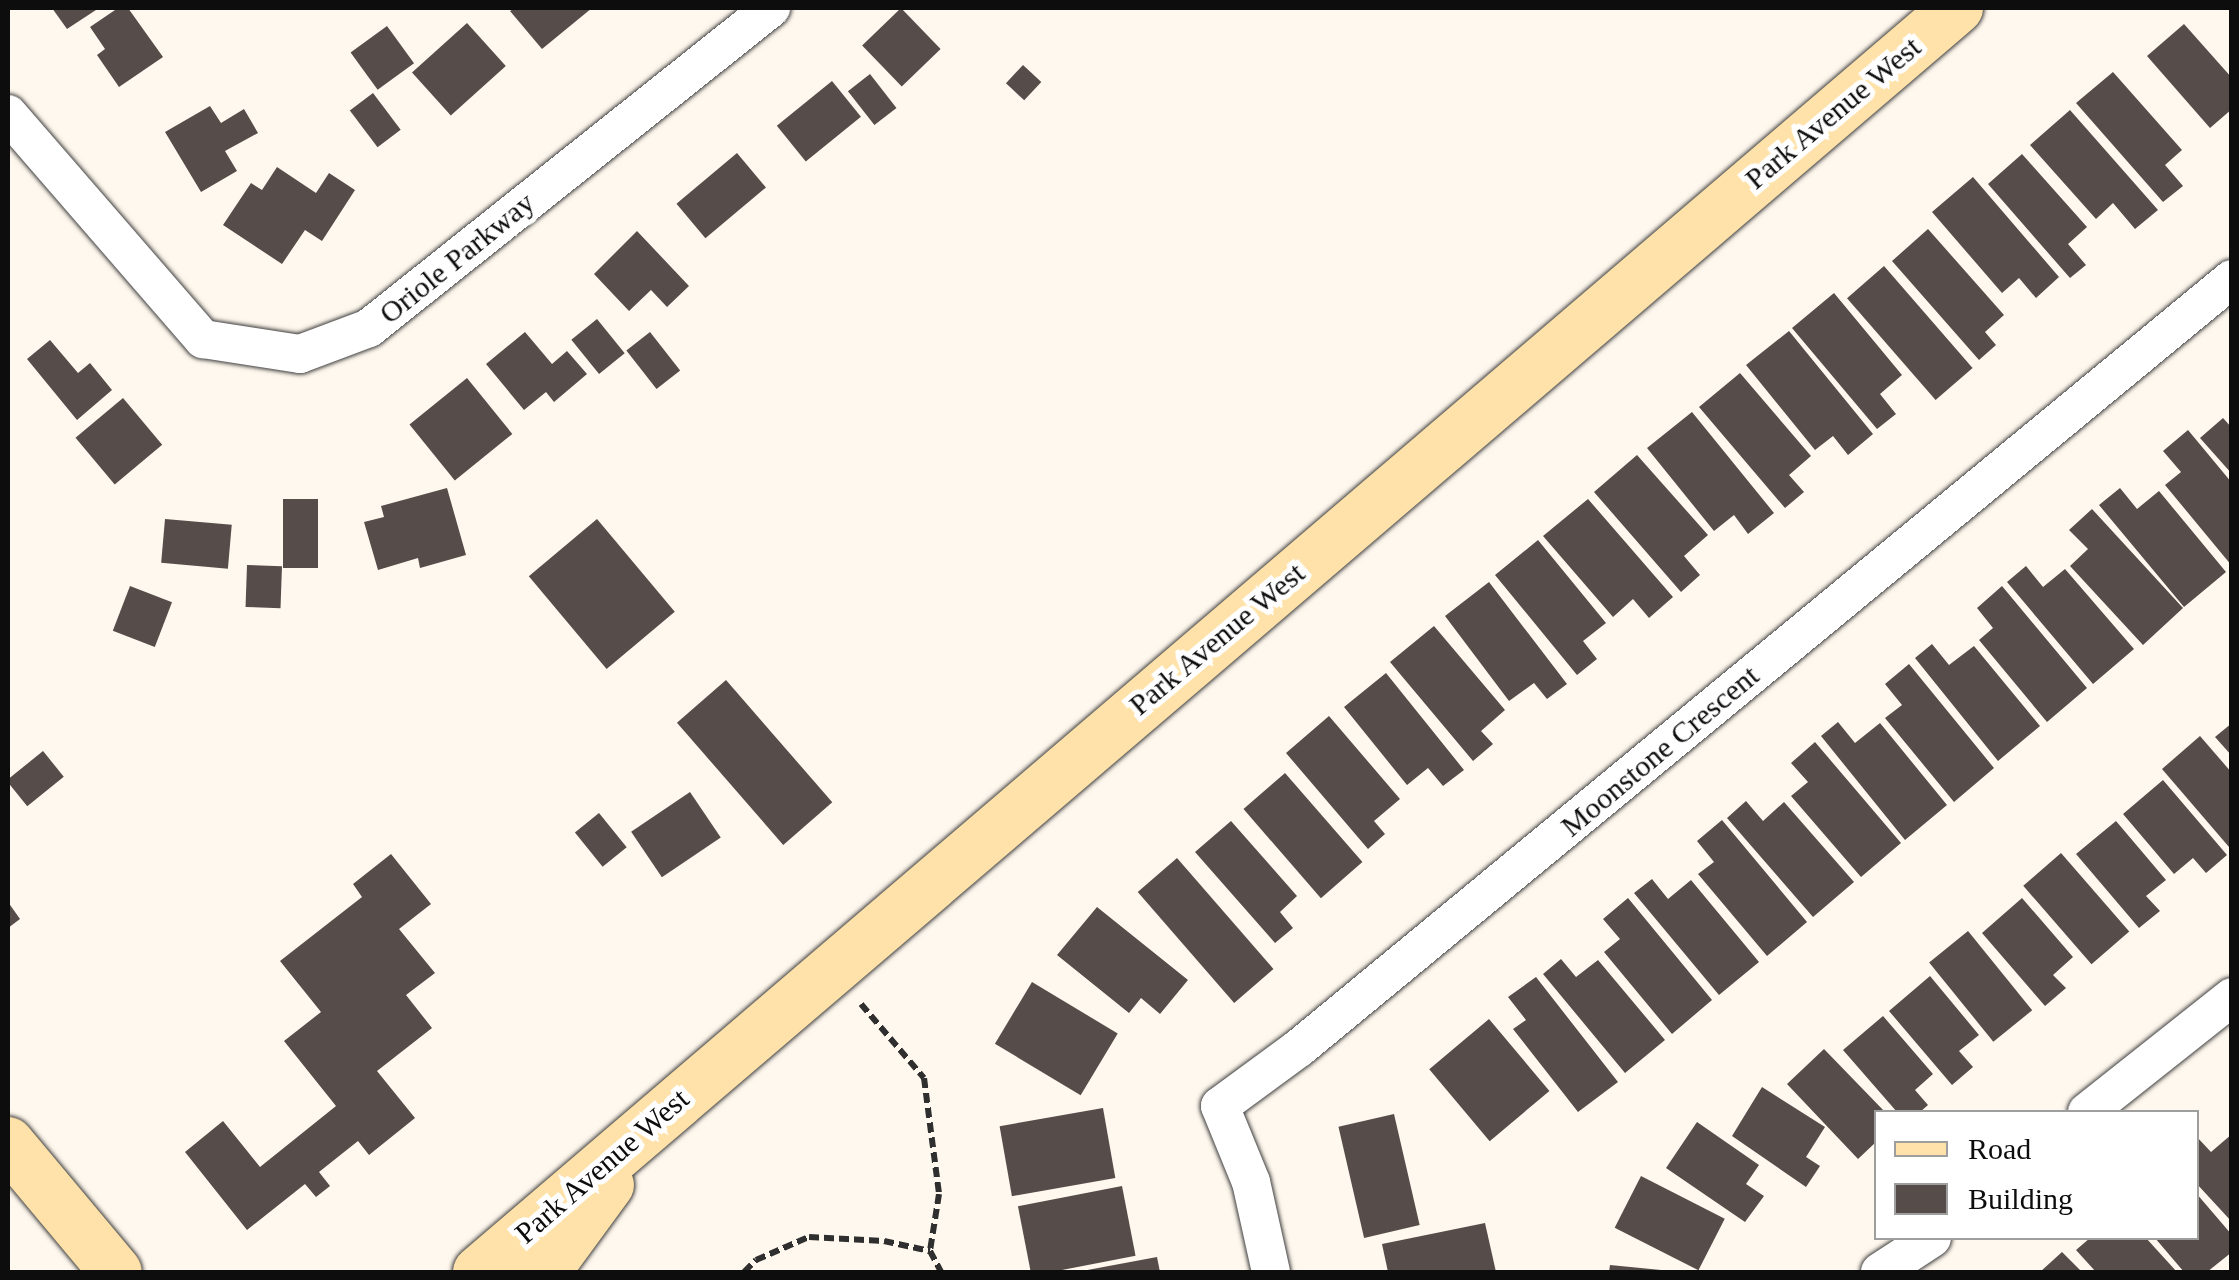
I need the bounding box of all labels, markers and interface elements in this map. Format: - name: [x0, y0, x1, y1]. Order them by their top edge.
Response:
- street label: Park Avenue West: [1737, 28, 1929, 198]
- street label: Oriole Parkway: [372, 185, 542, 331]
- street label: Park Avenue West: [1121, 554, 1313, 724]
- street label: Moonstone Crescent: [1554, 658, 1766, 844]
- street label: Park Avenue West: [507, 1080, 697, 1252]
- legend: [1874, 1110, 2199, 1240]
- text: Road: [1968, 1132, 2031, 1165]
- text: Building: [1968, 1182, 2073, 1215]

